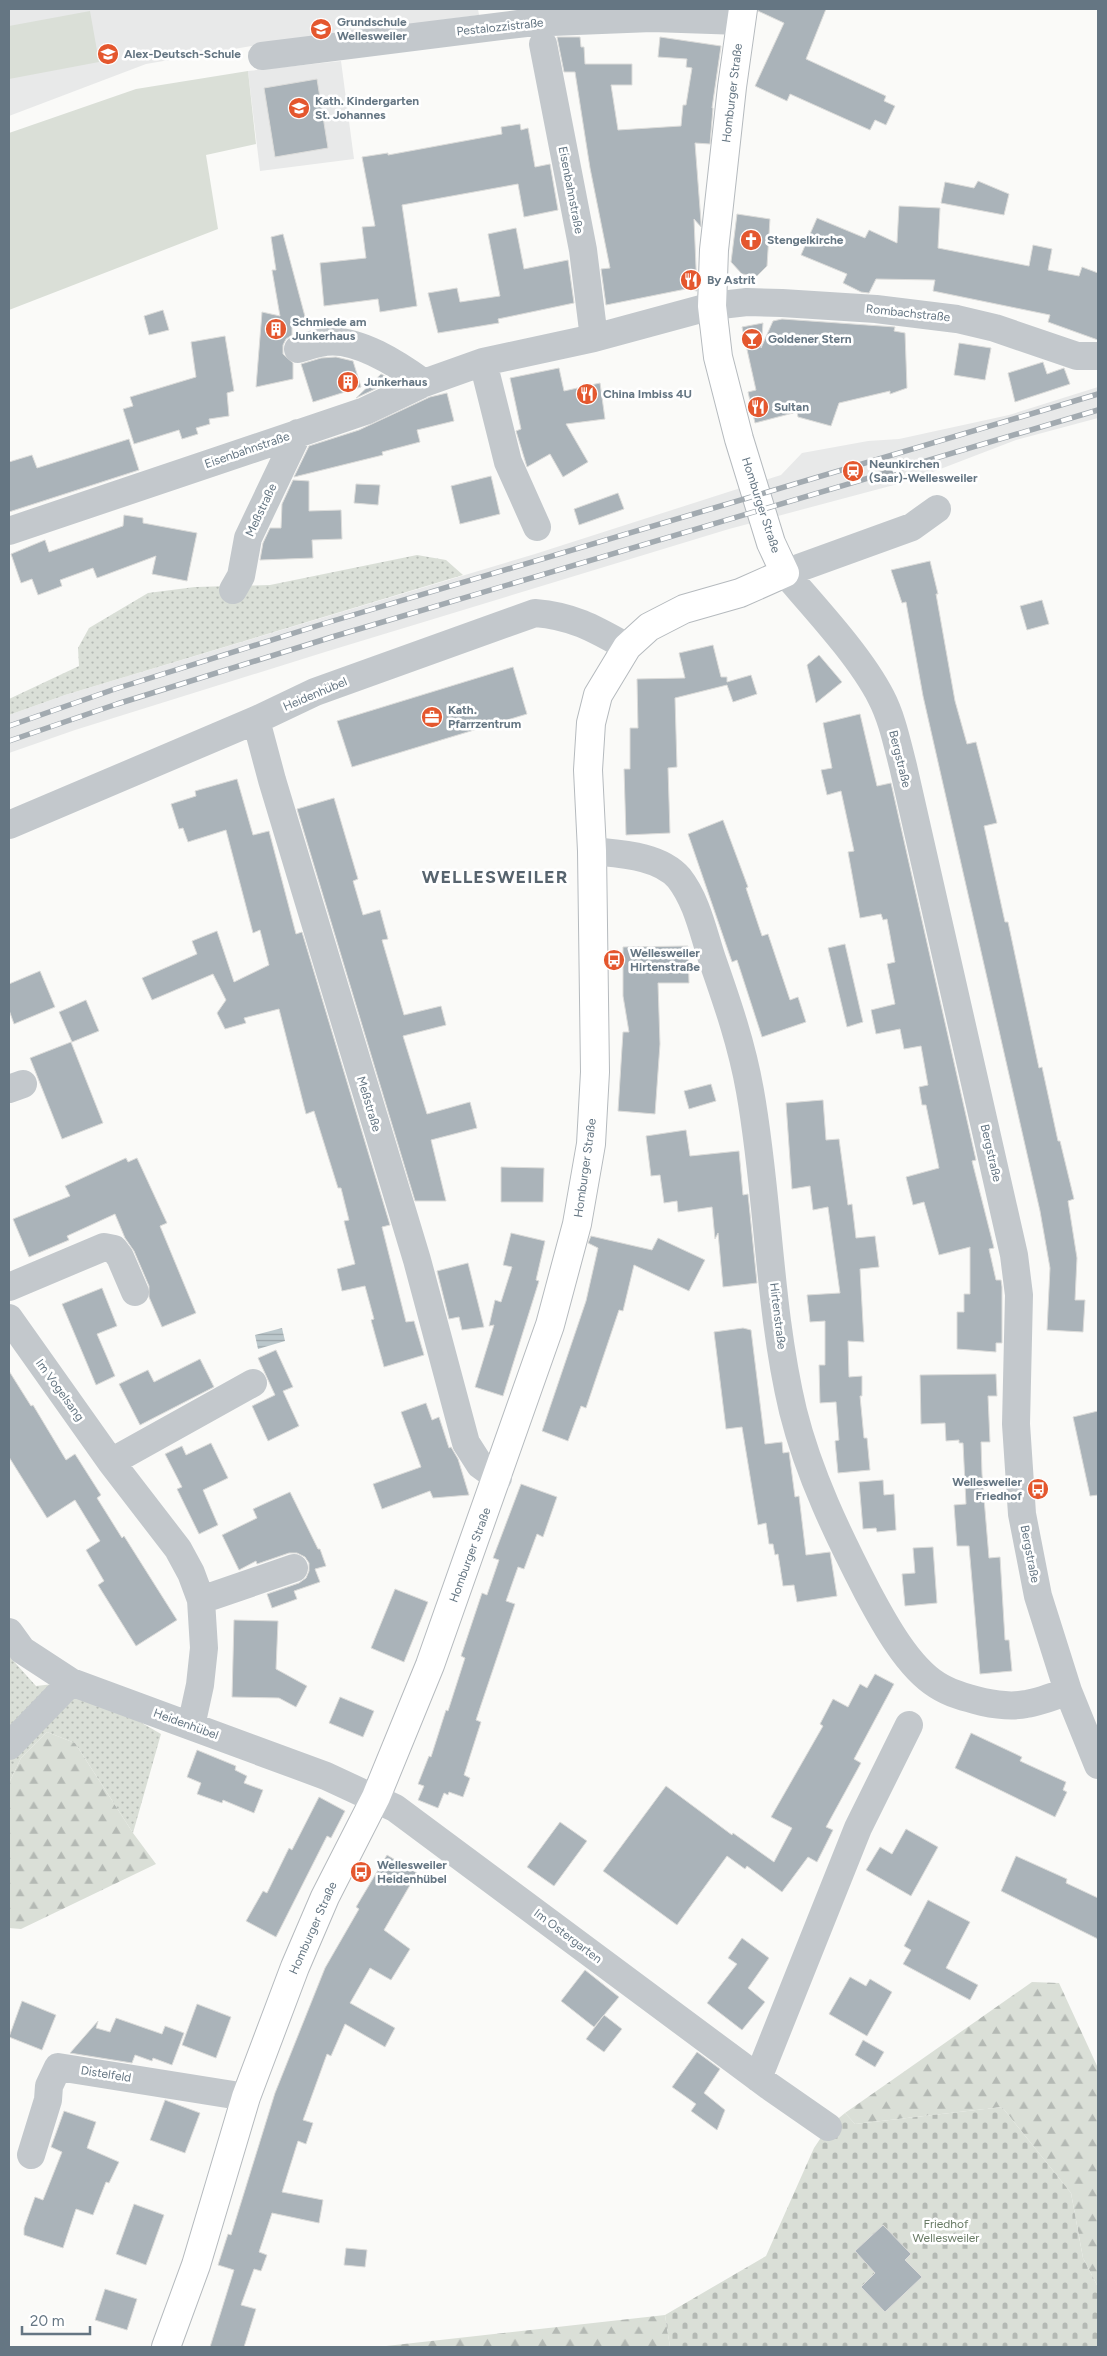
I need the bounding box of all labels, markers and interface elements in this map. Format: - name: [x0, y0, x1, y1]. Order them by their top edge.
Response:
- place label: Grundschule Wellesweiler: [337, 15, 407, 43]
- street label: Pestalozzistraße: [456, 15, 545, 39]
- school or university icon: Grundschule Wellesweiler: [309, 17, 333, 41]
- school or university icon: Alex-Deutsch-Schule: [96, 42, 120, 66]
- street label: Homburger Straße: [719, 42, 745, 143]
- place label: Alex-Deutsch-Schule: [124, 47, 241, 61]
- place label: Kath. Kindergarten St. Johannes: [315, 94, 419, 122]
- school or university icon: Kath. Kindergarten St. Johannes: [287, 96, 311, 120]
- street label: Eisenbahnstraße: [556, 145, 586, 235]
- church icon: Stengelkirche: [739, 228, 763, 252]
- place label: Stengelkirche: [767, 233, 844, 247]
- restaurant icon: By Astrit: [679, 268, 703, 292]
- place label: By Astrit: [707, 273, 756, 287]
- street label: Rombachstraße: [865, 302, 951, 324]
- place label: Schmiede am Junkerhaus: [292, 315, 366, 343]
- building icon: Schmiede am Junkerhaus: [264, 317, 288, 341]
- bar icon: Goldener Stern: [740, 327, 764, 351]
- place label: Goldener Stern: [768, 332, 852, 346]
- building icon: Junkerhaus: [336, 370, 360, 394]
- place label: Junkerhaus: [364, 375, 428, 389]
- restaurant icon: China Imbiss 4U: [575, 382, 599, 406]
- place label: China Imbiss 4U: [603, 387, 692, 401]
- restaurant icon: Sultan: [746, 395, 770, 419]
- place label: Sultan: [774, 400, 809, 414]
- street label: Eisenbahnstraße: [203, 429, 292, 471]
- street label: Homburger Straße: [739, 455, 783, 555]
- place label: Neunkirchen (Saar)-Wellesweiler: [869, 457, 978, 485]
- station icon: Neunkirchen (Saar)-Wellesweiler: [841, 459, 865, 483]
- street label: Meßstraße: [243, 481, 280, 539]
- street label: Heidenhübel: [281, 674, 349, 714]
- place label: Kath. Pfarrzentrum: [448, 703, 521, 731]
- office icon: Kath. Pfarrzentrum: [420, 705, 444, 729]
- street label: Bergstraße: [886, 729, 914, 790]
- district label: WELLESWEILER: [422, 866, 568, 888]
- place label: Wellesweiler Hirtenstraße: [630, 946, 700, 974]
- bus stop icon: Wellesweiler Hirtenstraße: [602, 948, 626, 972]
- street label: Meßstraße: [354, 1075, 384, 1134]
- street label: Homburger Straße: [571, 1117, 599, 1218]
- street label: Bergstraße: [978, 1123, 1005, 1184]
- street label: Hirtenstraße: [767, 1282, 789, 1351]
- street label: Im Vogelsang: [33, 1356, 87, 1424]
- place label: Wellesweiler Friedhof: [952, 1475, 1022, 1503]
- bus stop icon: Wellesweiler Friedhof: [1026, 1477, 1050, 1501]
- street label: Homburger Straße: [446, 1505, 494, 1604]
- street label: Bergstraße: [1018, 1524, 1043, 1585]
- street label: Heidenhübel: [152, 1706, 220, 1742]
- place label: Wellesweiler Heidenhübel: [377, 1858, 447, 1886]
- bus stop icon: Wellesweiler Heidenhübel: [349, 1860, 373, 1884]
- street label: Homburger Straße: [286, 1879, 340, 1977]
- street label: Im Ostergarten: [531, 1906, 605, 1966]
- street label: Distelfeld: [80, 2063, 132, 2085]
- park label: Friedhof Wellesweiler: [913, 2217, 979, 2245]
- scale bar: [22, 2304, 90, 2336]
- text: 20 m: [30, 2312, 64, 2330]

